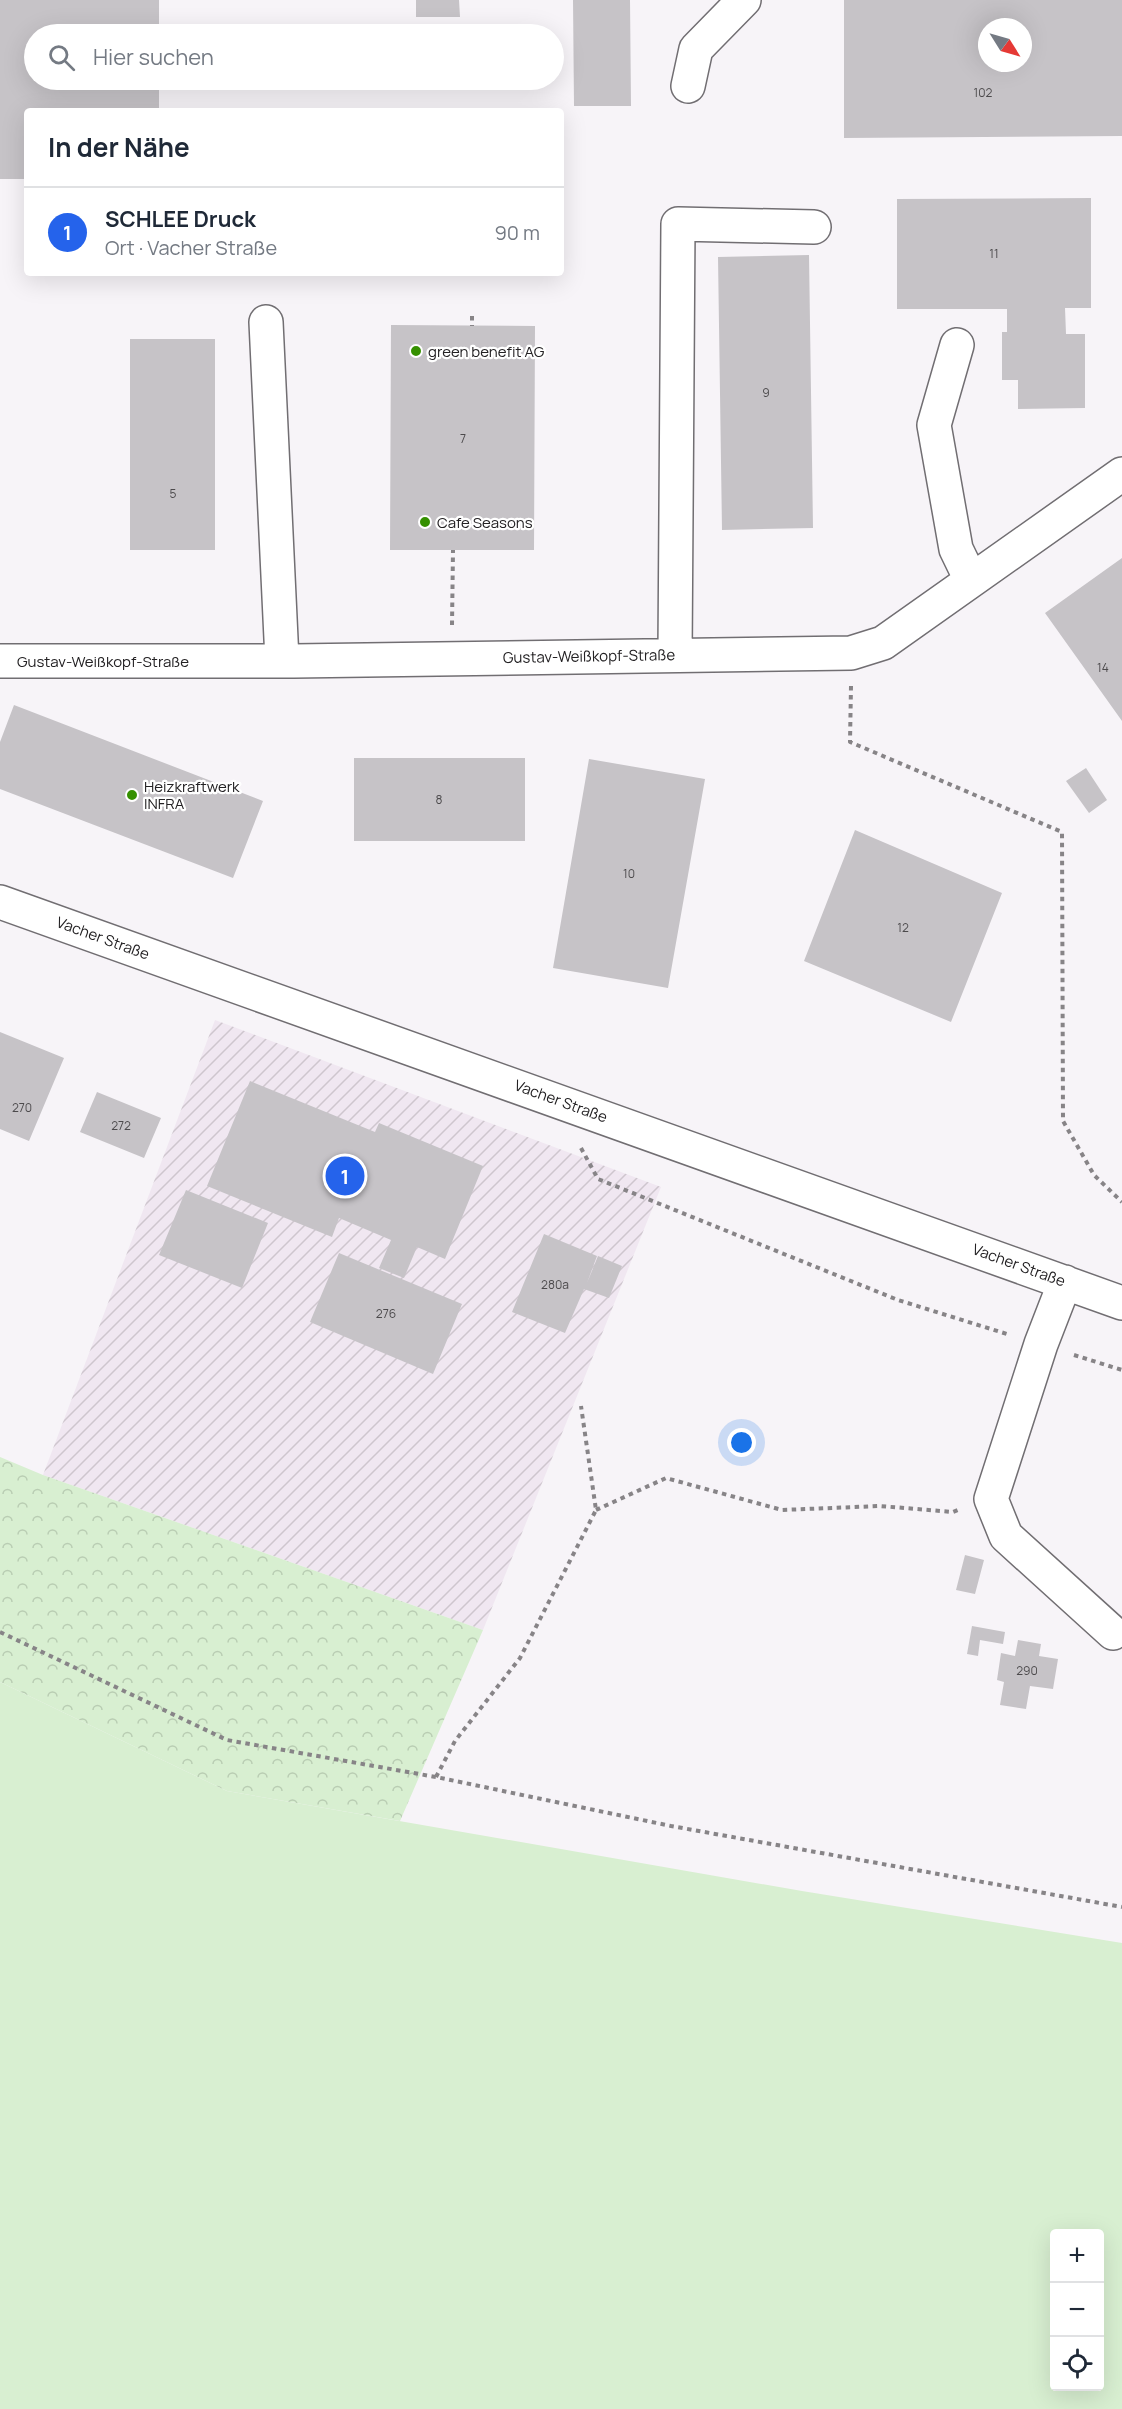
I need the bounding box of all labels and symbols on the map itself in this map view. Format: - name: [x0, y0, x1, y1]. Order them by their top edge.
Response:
- north arrow: [978, 18, 1032, 72]
- house number: 102: [974, 84, 993, 101]
- house number: 11: [989, 245, 999, 262]
- place label: green benefit AG: [428, 341, 545, 362]
- marker: green benefit AG: [409, 344, 423, 358]
- house number: 9: [762, 384, 770, 401]
- house number: 7: [460, 430, 466, 447]
- house number: 5: [170, 485, 177, 502]
- place label: Cafe Seasons: [437, 512, 533, 533]
- marker: Cafe Seasons: [418, 515, 432, 529]
- street label: Gustav-Weißkopf-Straße: [503, 644, 675, 668]
- street label: Gustav-Weißkopf-Straße: [17, 651, 189, 672]
- house number: 14: [1097, 659, 1109, 676]
- place label: Heizkraftwerk INFRA: [144, 776, 240, 814]
- marker: Heizkraftwerk INFRA: [125, 788, 139, 802]
- house number: 8: [436, 791, 443, 808]
- house number: 10: [623, 865, 635, 882]
- street label: Vacher Straße: [54, 911, 153, 965]
- house number: 12: [897, 919, 909, 936]
- street label: Vacher Straße: [512, 1074, 611, 1128]
- house number: 270: [12, 1099, 32, 1116]
- house number: 272: [111, 1117, 131, 1134]
- pin: 1: [326, 1154, 364, 1198]
- street label: Vacher Straße: [970, 1238, 1069, 1292]
- house number: 280a: [541, 1276, 569, 1293]
- house number: 276: [376, 1305, 396, 1322]
- your location: [727, 1428, 756, 1457]
- house number: 290: [1016, 1662, 1038, 1679]

